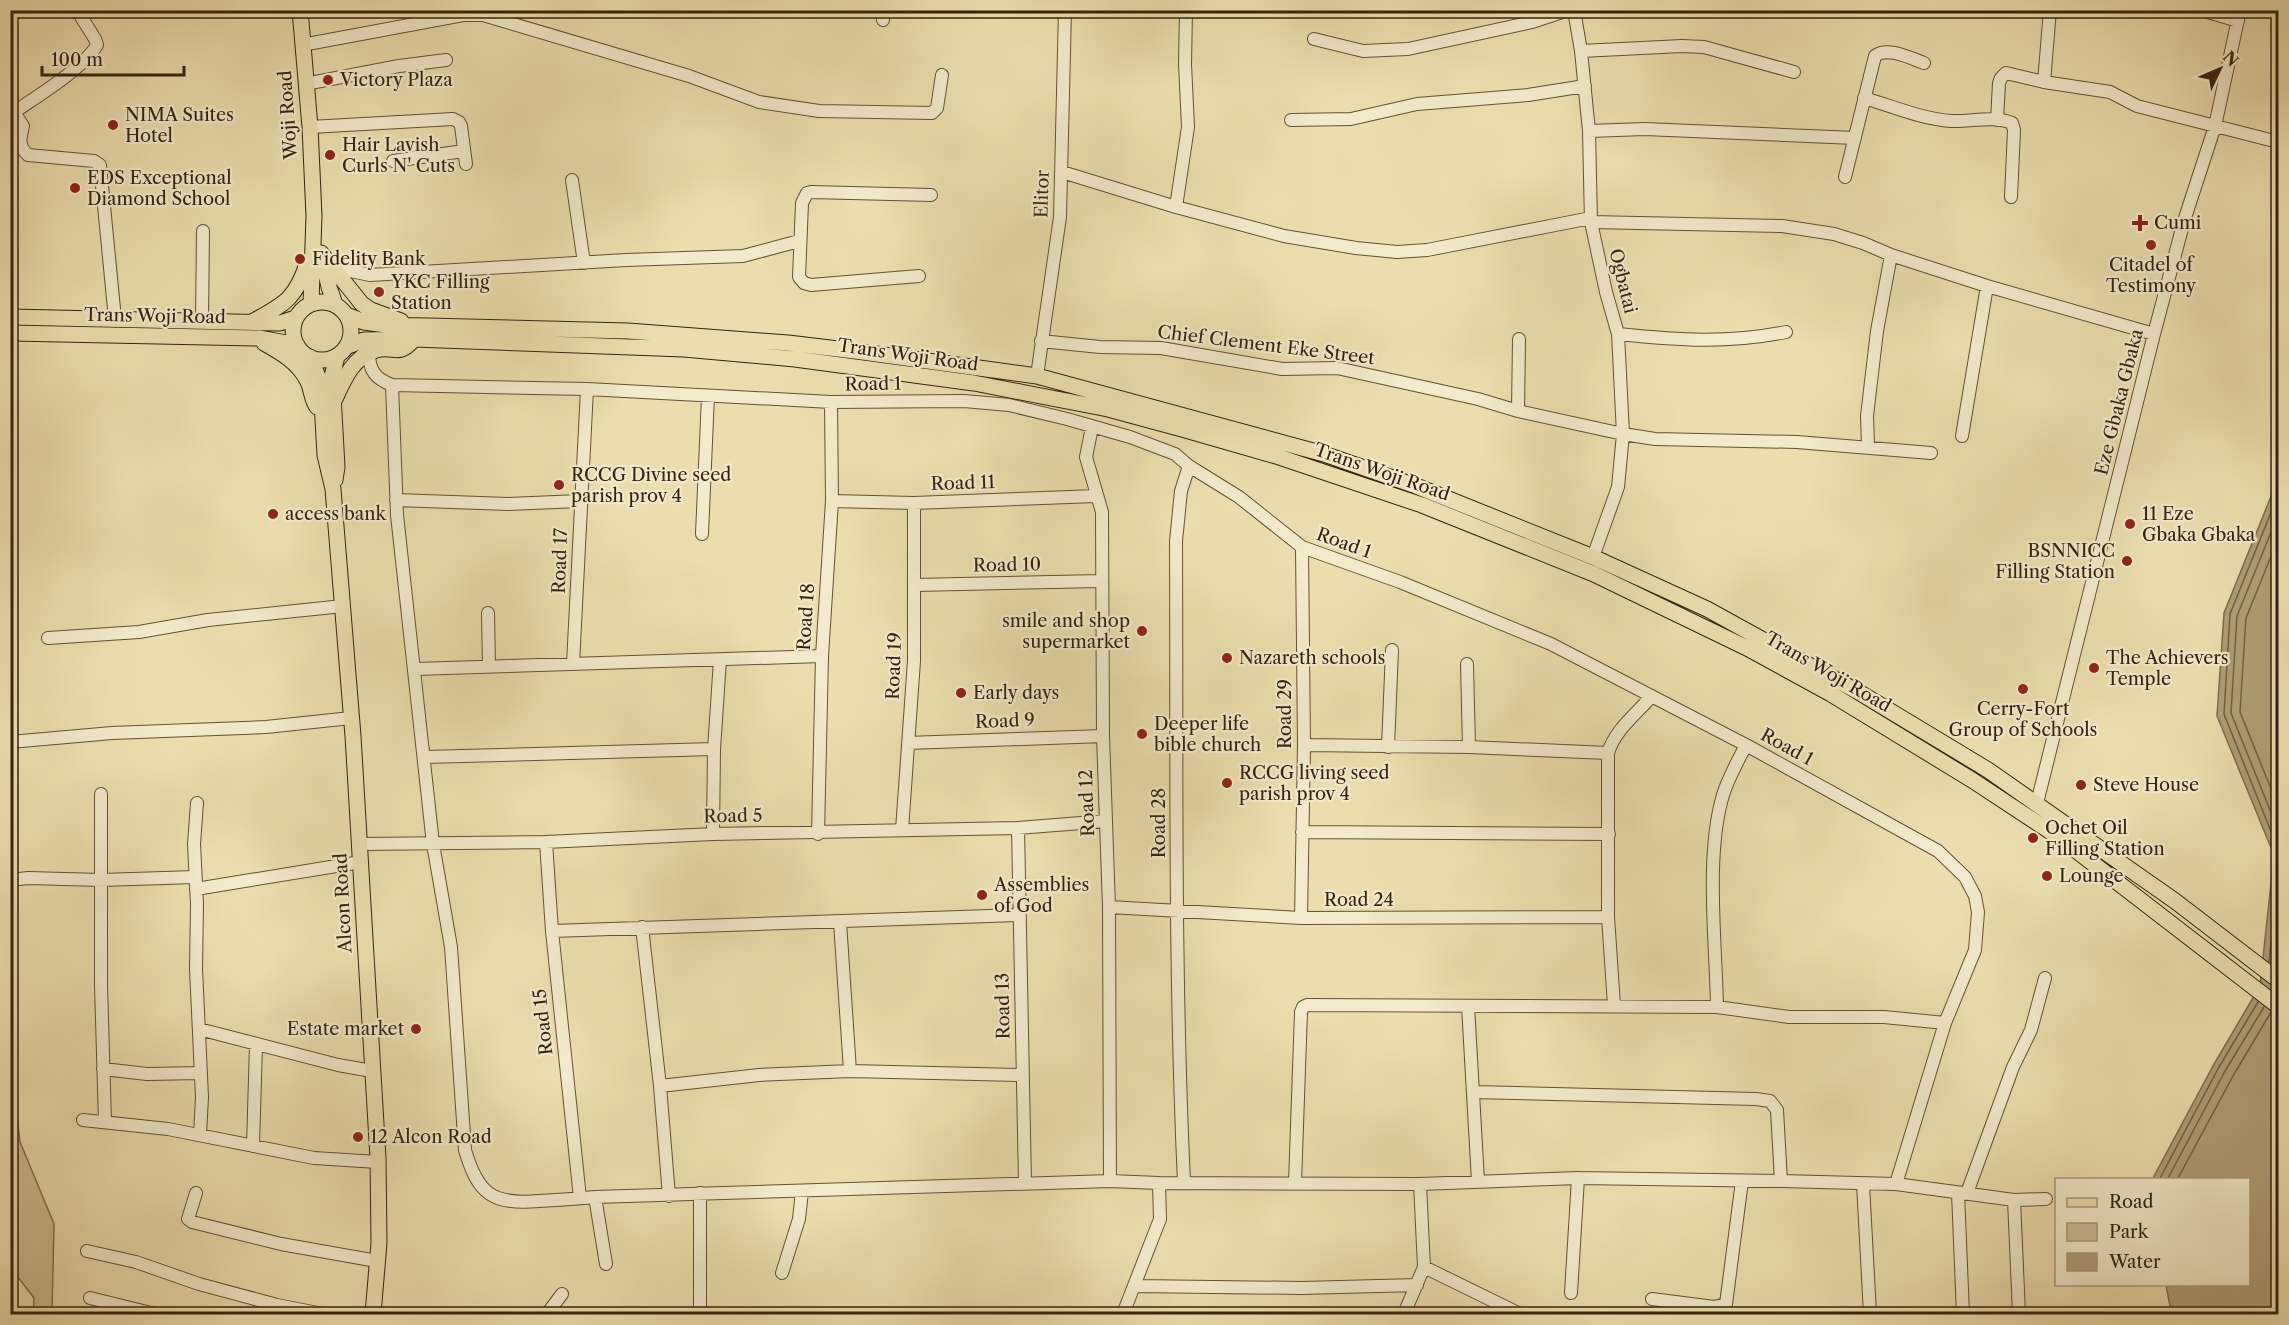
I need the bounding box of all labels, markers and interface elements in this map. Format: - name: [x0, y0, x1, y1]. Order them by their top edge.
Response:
- scale bar: [42, 39, 184, 77]
- north arrow: [2190, 39, 2250, 99]
- text: N: [2219, 47, 2243, 71]
- text: 100 m: [51, 49, 103, 71]
- place label: Victory Plaza: [339, 69, 453, 91]
- street label: Woji Road: [274, 70, 302, 161]
- marker: Victory Plaza: [321, 73, 335, 87]
- place label: NIMA Suites Hotel: [125, 104, 234, 147]
- marker: NIMA Suites Hotel: [106, 118, 120, 132]
- place label: Hair Lavish Curls N' Cuts: [342, 134, 455, 177]
- marker: Hair Lavish Curls N' Cuts: [323, 148, 337, 162]
- place label: EDS Exceptional Diamond School: [87, 167, 232, 210]
- street label: Elitor: [1030, 169, 1054, 218]
- marker: EDS Exceptional Diamond School: [68, 181, 82, 195]
- place label: Cumi: [2154, 212, 2202, 234]
- marker: Cumi: [2131, 214, 2149, 232]
- marker: Citadel of Testimony: [2144, 238, 2158, 252]
- street label: Ogbatai: [1604, 246, 1642, 316]
- place label: Fidelity Bank: [312, 248, 427, 270]
- marker: Fidelity Bank: [293, 252, 307, 266]
- place label: Citadel of Testimony: [2106, 254, 2197, 297]
- place label: YKC Filling Station: [390, 271, 490, 314]
- marker: YKC Filling Station: [372, 285, 386, 299]
- street label: Trans Woji Road: [84, 304, 226, 328]
- street label: Chief Clement Eke Street: [1156, 321, 1376, 369]
- street label: Eze Gbaka Gbaka: [2090, 326, 2148, 477]
- street label: Trans Woji Road: [836, 334, 980, 376]
- street label: Road 1: [844, 372, 902, 395]
- street label: Trans Woji Road: [1311, 439, 1453, 505]
- place label: RCCG Divine seed parish prov 4: [571, 464, 731, 507]
- street label: Road 11: [930, 471, 996, 495]
- marker: RCCG Divine seed parish prov 4: [552, 478, 566, 492]
- place label: access bank: [285, 503, 388, 525]
- place label: 11 Eze Gbaka Gbaka: [2142, 503, 2256, 546]
- marker: access bank: [266, 507, 280, 521]
- marker: 11 Eze Gbaka Gbaka: [2123, 517, 2137, 531]
- street label: Road 1: [1314, 523, 1375, 563]
- street label: Road 17: [548, 528, 572, 594]
- place label: BSNNICC Filling Station: [1995, 540, 2115, 583]
- street label: Road 10: [973, 553, 1041, 577]
- marker: BSNNICC Filling Station: [2120, 554, 2134, 568]
- street label: Road 18: [793, 583, 819, 651]
- place label: smile and shop supermarket: [1002, 610, 1131, 653]
- marker: smile and shop supermarket: [1135, 624, 1149, 638]
- street label: Trans Woji Road: [1761, 627, 1895, 717]
- street label: Road 19: [882, 632, 906, 700]
- place label: Nazareth schools: [1239, 647, 1385, 669]
- place label: The Achievers Temple: [2106, 647, 2229, 690]
- marker: Nazareth schools: [1220, 651, 1234, 665]
- marker: The Achievers Temple: [2087, 661, 2101, 675]
- street label: Road 29: [1274, 679, 1296, 749]
- place label: Early days: [973, 682, 1059, 704]
- marker: Cerry-Fort Group of Schools: [2016, 682, 2030, 696]
- marker: Early days: [954, 686, 968, 700]
- place label: Cerry-Fort Group of Schools: [1949, 698, 2097, 741]
- street label: Road 9: [975, 709, 1035, 733]
- place label: Deeper life bible church: [1154, 713, 1261, 756]
- street label: Road 1: [1757, 724, 1818, 771]
- marker: Deeper life bible church: [1135, 727, 1149, 741]
- place label: RCCG living seed parish prov 4: [1239, 762, 1389, 805]
- street label: Road 12: [1075, 769, 1099, 837]
- place label: Steve House: [2093, 774, 2199, 796]
- marker: RCCG living seed parish prov 4: [1220, 776, 1234, 790]
- marker: Steve House: [2074, 778, 2088, 792]
- street label: Road 28: [1148, 788, 1170, 858]
- street label: Road 5: [703, 804, 763, 828]
- place label: Ochet Oil Filling Station: [2045, 817, 2165, 860]
- marker: Ochet Oil Filling Station: [2026, 831, 2040, 845]
- street label: Alcon Road: [329, 853, 357, 954]
- place label: Lounge: [2059, 865, 2124, 887]
- marker: Lounge: [2040, 869, 2054, 883]
- place label: Assemblies of God: [993, 874, 1089, 917]
- marker: Assemblies of God: [975, 888, 989, 902]
- street label: Road 24: [1324, 889, 1394, 911]
- street label: Road 13: [991, 972, 1015, 1040]
- street label: Road 15: [529, 988, 557, 1056]
- place label: Estate market: [287, 1018, 405, 1040]
- marker: Estate market: [409, 1022, 423, 1036]
- place label: 12 Alcon Road: [370, 1126, 492, 1148]
- marker: 12 Alcon Road: [351, 1130, 365, 1144]
- legend: [2055, 1178, 2250, 1286]
- text: Road: [2109, 1191, 2154, 1213]
- text: Park: [2109, 1221, 2150, 1243]
- text: Water: [2108, 1251, 2161, 1273]

